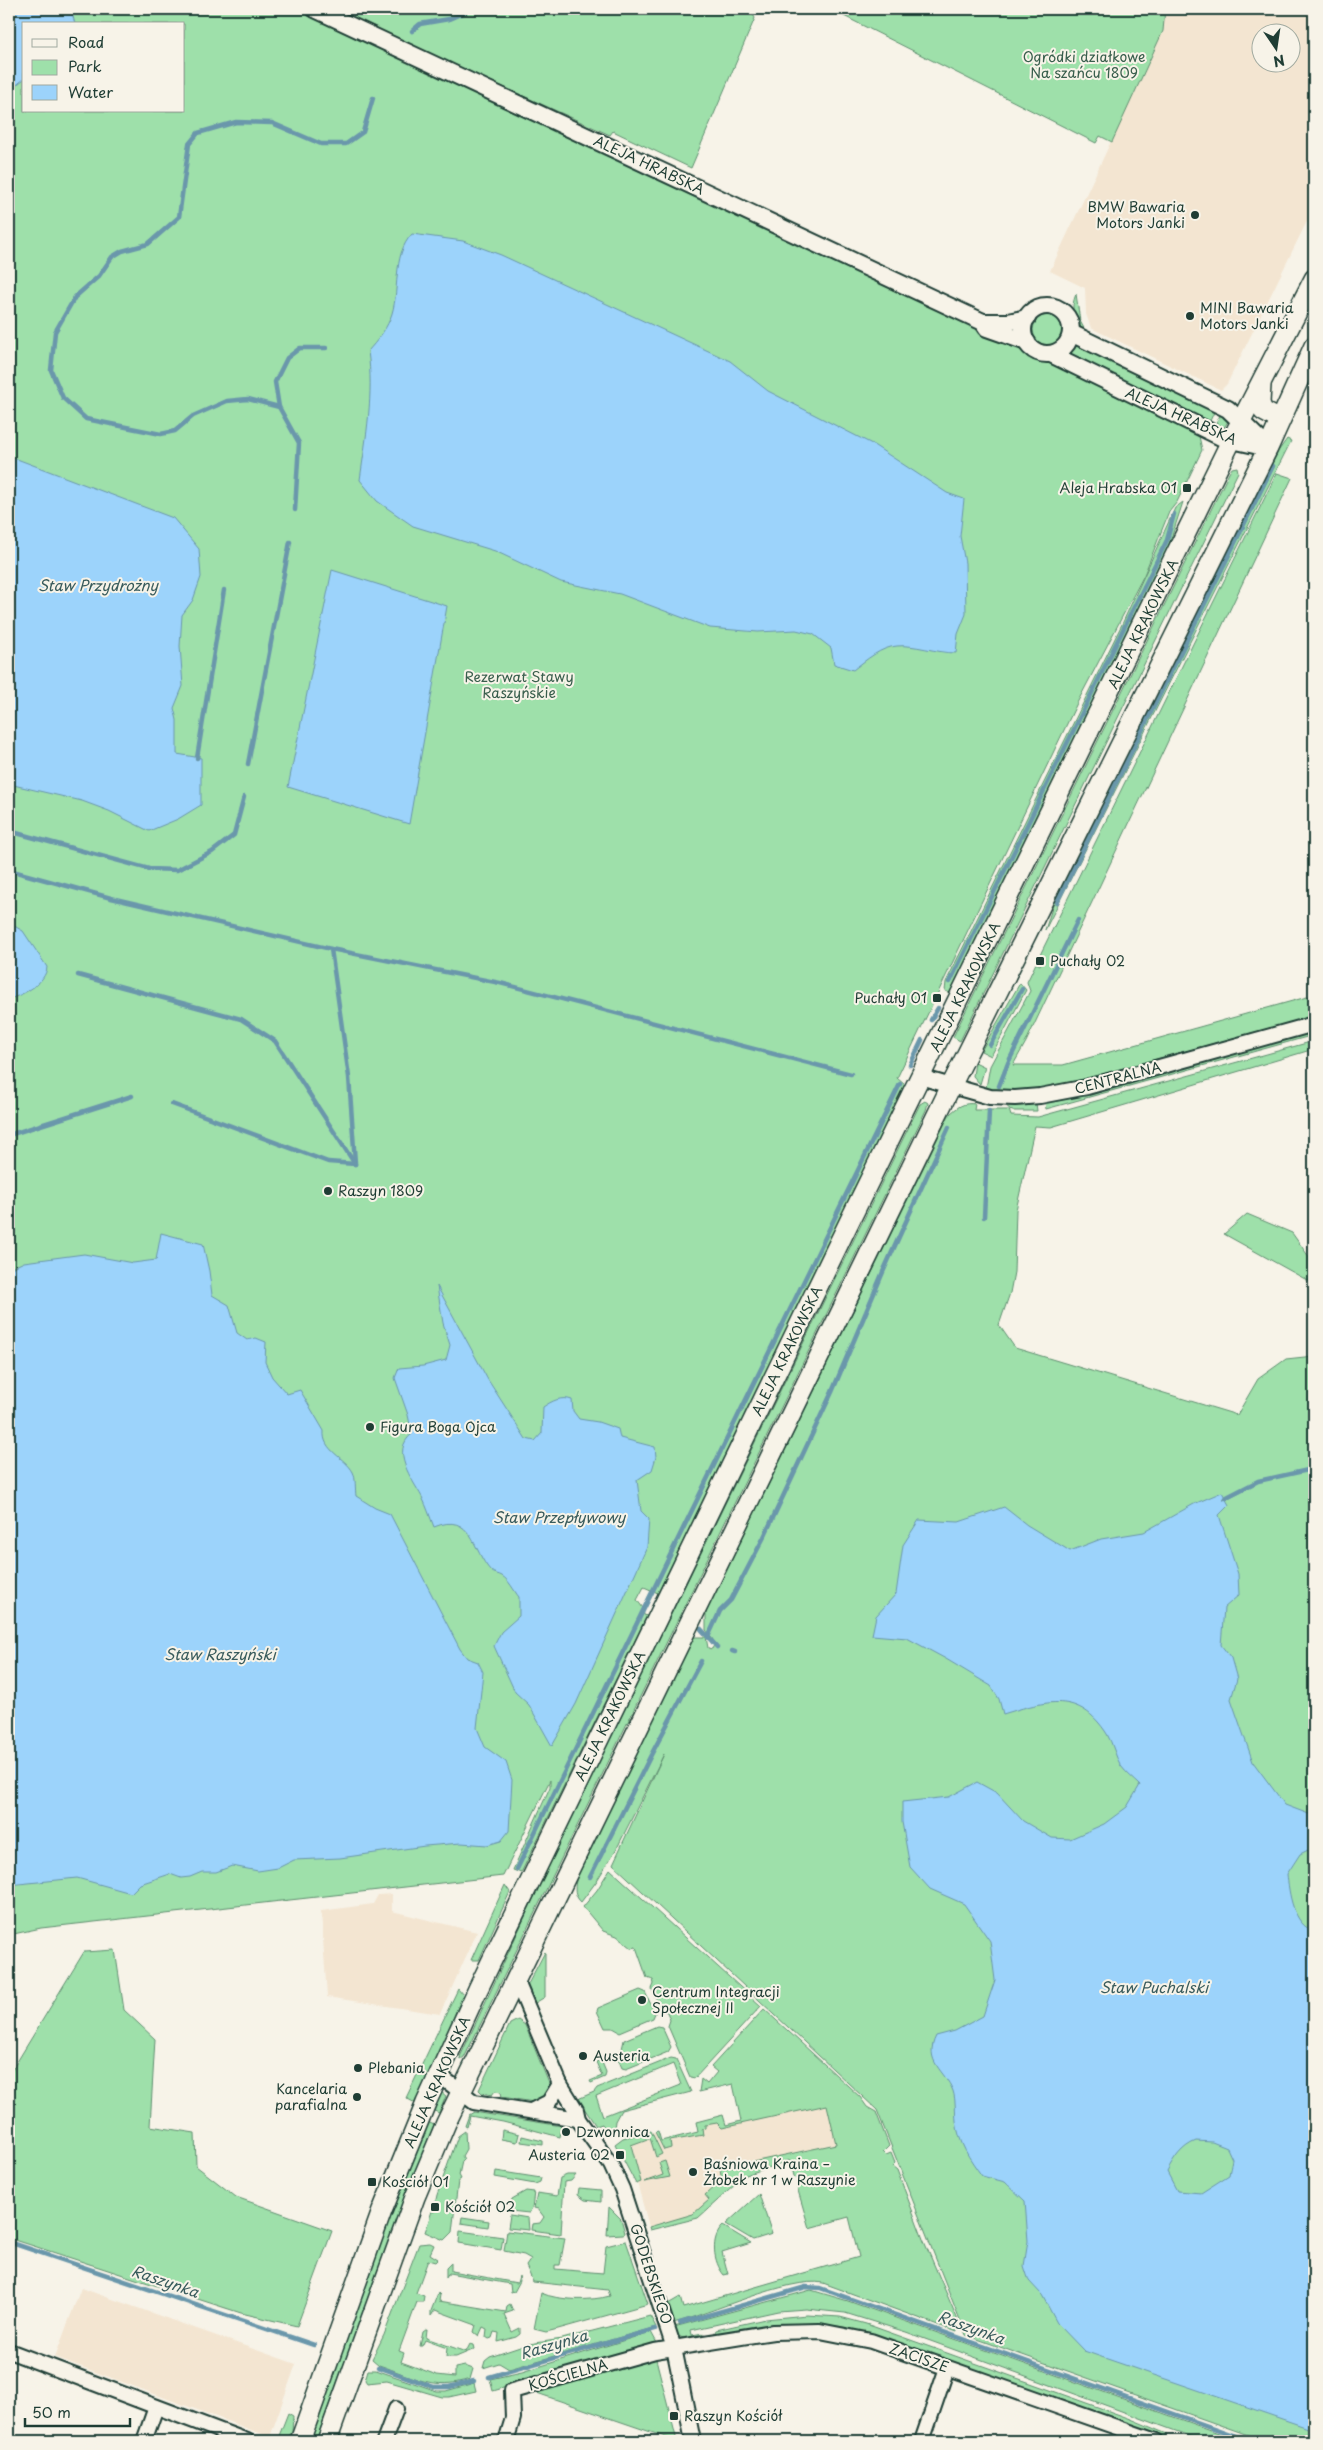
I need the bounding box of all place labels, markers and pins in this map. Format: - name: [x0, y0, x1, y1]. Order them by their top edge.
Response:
- place label: BMW Bawaria Motors Janki: [1088, 196, 1185, 233]
- marker: BMW Bawaria Motors Janki: [1189, 209, 1201, 221]
- place label: MINI Bawaria Motors Janki: [1200, 297, 1294, 334]
- marker: MINI Bawaria Motors Janki: [1184, 310, 1196, 322]
- place label: Aleja Hrabska 01: [1060, 477, 1177, 498]
- marker: Aleja Hrabska 01: [1181, 482, 1193, 494]
- place label: Puchały 02: [1050, 950, 1125, 971]
- marker: Puchały 02: [1034, 955, 1046, 967]
- place label: Puchały 01: [854, 987, 927, 1008]
- marker: Puchały 01: [931, 992, 943, 1004]
- place label: Raszyn 1809: [338, 1180, 423, 1201]
- marker: Raszyn 1809: [322, 1185, 334, 1197]
- place label: Figura Boga Ojca: [380, 1416, 496, 1437]
- marker: Figura Boga Ojca: [364, 1421, 376, 1433]
- place label: Centrum Integracji Społecznej II: [652, 1981, 780, 2018]
- marker: Centrum Integracji Społecznej II: [636, 1994, 648, 2006]
- place label: Austeria: [593, 2045, 650, 2066]
- marker: Austeria: [577, 2050, 589, 2062]
- place label: Plebania: [368, 2057, 425, 2078]
- marker: Plebania: [352, 2062, 364, 2074]
- place label: Kancelaria parafialna: [275, 2078, 347, 2115]
- marker: Kancelaria parafialna: [351, 2091, 363, 2103]
- place label: Dzwonnica: [576, 2121, 650, 2142]
- marker: Dzwonnica: [560, 2126, 572, 2138]
- place label: Austeria 02: [528, 2144, 610, 2165]
- marker: Austeria 02: [614, 2149, 626, 2161]
- place label: Baśniowa Kraina – Żłobek nr 1 w Raszynie: [703, 2153, 856, 2190]
- marker: Baśniowa Kraina – Żłobek nr 1 w Raszynie: [687, 2166, 699, 2178]
- place label: Kościół 01: [382, 2171, 449, 2192]
- marker: Kościół 01: [366, 2176, 378, 2188]
- place label: Kościół 02: [445, 2196, 515, 2217]
- marker: Kościół 02: [429, 2201, 441, 2213]
- place label: Raszyn Kościół: [684, 2405, 783, 2426]
- marker: Raszyn Kościół: [668, 2410, 680, 2422]

